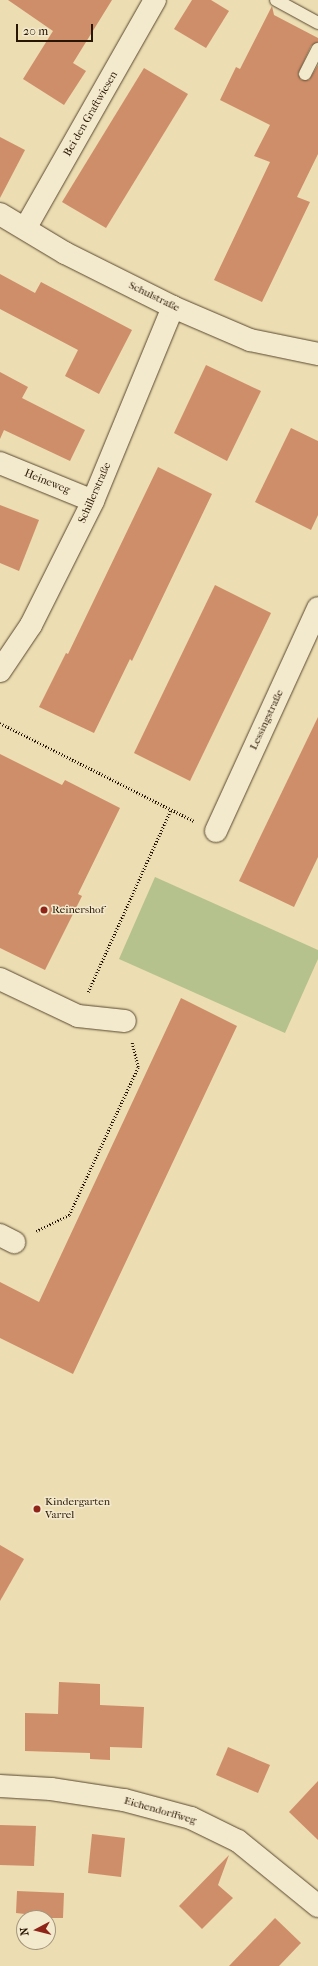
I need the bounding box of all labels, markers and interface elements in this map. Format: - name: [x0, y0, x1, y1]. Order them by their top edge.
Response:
- scale bar: [18, 16, 95, 42]
- text: 20 m: [23, 24, 48, 38]
- street label: Bei den Graftwiesen: [61, 69, 121, 159]
- street label: Schulstraße: [126, 279, 182, 315]
- street label: Schillerstraße: [76, 461, 114, 525]
- street label: Heineweg: [22, 467, 72, 497]
- street label: Lessingstraße: [247, 688, 287, 752]
- place label: Reinershof: [52, 903, 104, 917]
- marker: Reinershof: [39, 905, 49, 915]
- place label: Kindergarten Varrel: [45, 1496, 110, 1522]
- marker: Kindergarten Varrel: [32, 1504, 42, 1514]
- street label: Eichendorffweg: [122, 1794, 198, 1828]
- north arrow: [16, 1910, 56, 1950]
- text: N: [18, 1926, 32, 1936]

